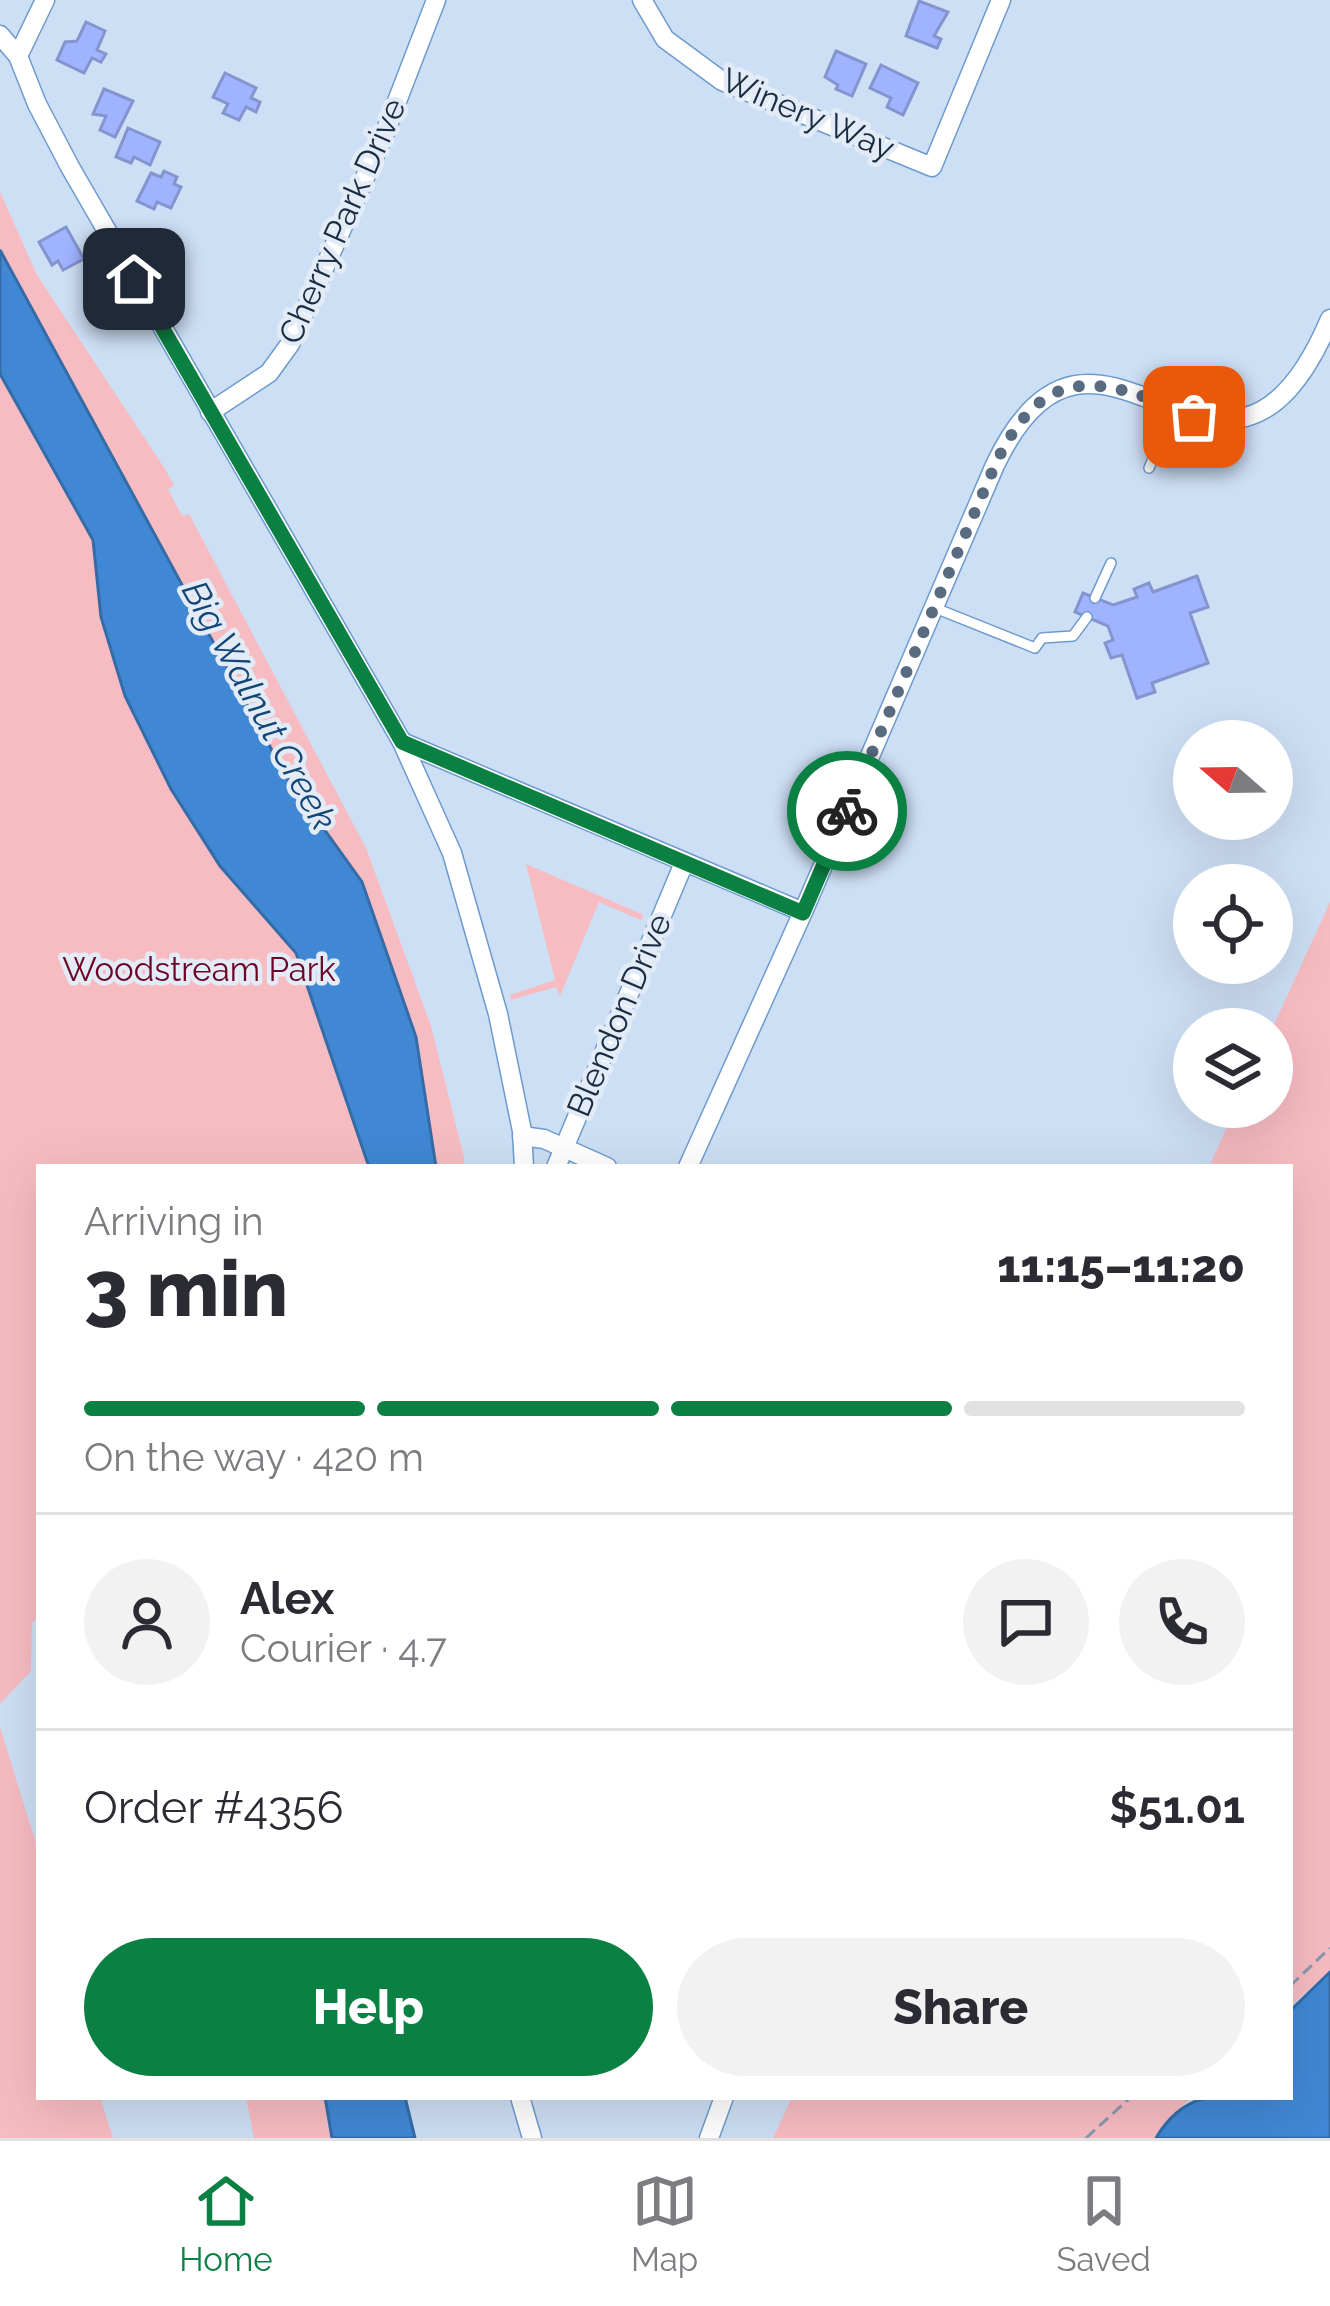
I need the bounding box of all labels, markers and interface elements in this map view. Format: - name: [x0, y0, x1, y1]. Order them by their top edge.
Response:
- street label: Winery Way: [716, 60, 901, 168]
- street label: Cherry Park Drive: [270, 92, 414, 350]
- pin: [83, 228, 185, 330]
- icon: home: [101, 246, 167, 312]
- pin: [1143, 366, 1245, 468]
- icon: bag: [1161, 384, 1227, 450]
- water label: Big Walnut Creek: [174, 573, 346, 837]
- north arrow: [1173, 720, 1293, 840]
- map controls: [1173, 720, 1293, 1128]
- courier: [787, 751, 907, 871]
- icon: bike: [814, 778, 880, 844]
- button: locate: [1173, 864, 1293, 984]
- street label: Blendon Drive: [559, 908, 679, 1122]
- park label: Woodstream Park: [62, 950, 336, 989]
- button: layers: [1173, 1008, 1293, 1128]
- text: Arriving in: [84, 1198, 264, 1244]
- text: 11:15–11:20: [997, 1240, 1245, 1293]
- text: 3 min: [84, 1243, 288, 1334]
- text: On the way · 420 m: [84, 1434, 424, 1480]
- button: person: [84, 1559, 210, 1685]
- button: chat: [963, 1559, 1089, 1685]
- button: phone: [1119, 1559, 1245, 1685]
- text: Alex: [240, 1572, 334, 1625]
- text: Courier · 4.7: [240, 1625, 447, 1671]
- text: Order #4356: [84, 1781, 344, 1834]
- text: $51.01: [1109, 1781, 1245, 1834]
- button: Help: [84, 1938, 653, 2076]
- button: Share: [677, 1938, 1245, 2076]
- tab: Home: [179, 2168, 273, 2279]
- tab: Map: [631, 2168, 698, 2279]
- tab: Saved: [1056, 2168, 1151, 2279]

